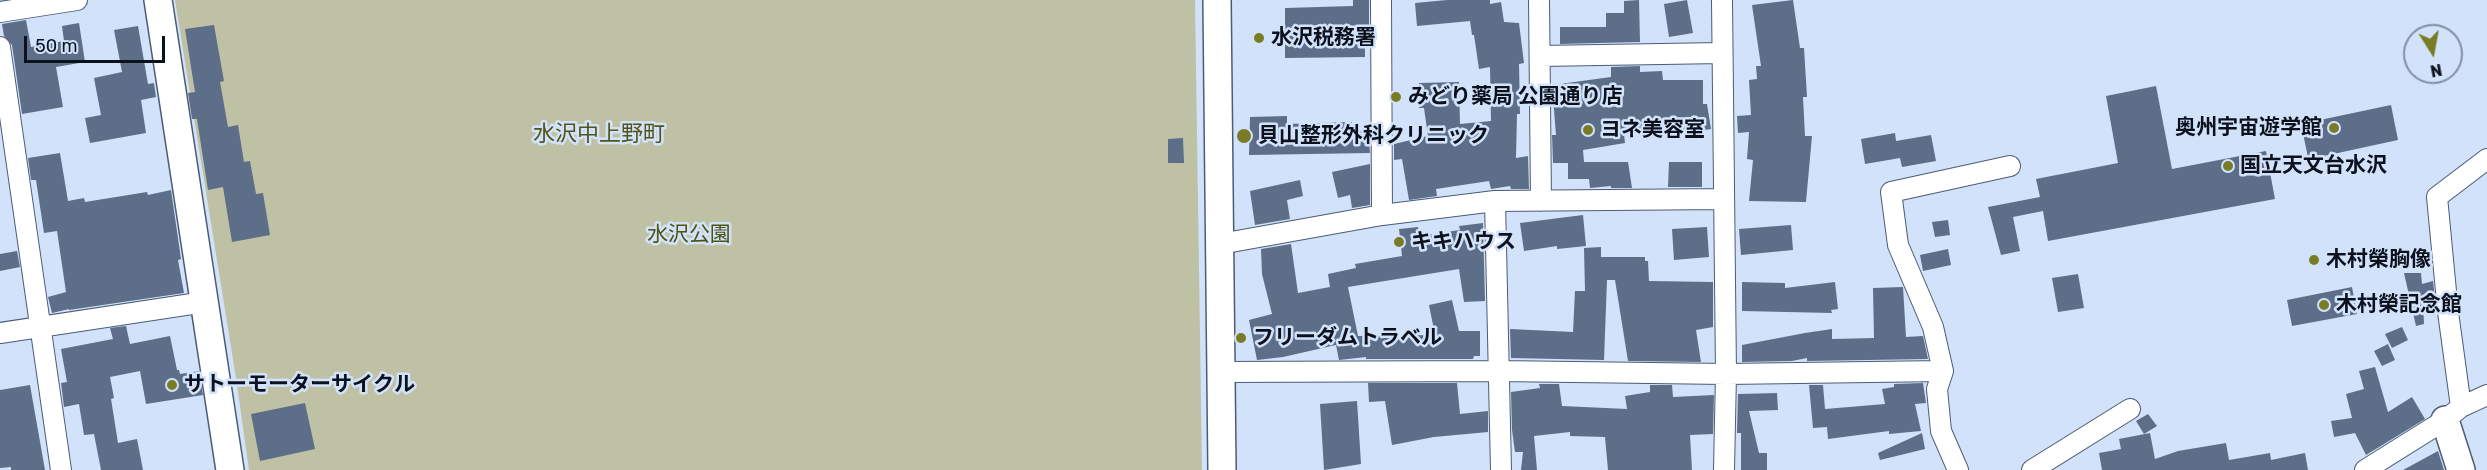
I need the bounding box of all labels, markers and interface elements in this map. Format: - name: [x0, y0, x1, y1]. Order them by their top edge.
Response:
- scale bar: [27, 24, 168, 62]
- north arrow: [2403, 24, 2463, 84]
- place label: 水沢税務署: [1271, 25, 1376, 51]
- marker: 水沢税務署: [1252, 31, 1266, 45]
- text: 50 m: [35, 35, 78, 57]
- text: N: [2429, 60, 2444, 81]
- place label: みどり薬局 公園通り店: [1408, 84, 1622, 110]
- marker: みどり薬局 公園通り店: [1389, 90, 1403, 104]
- place label: 奥州宇宙遊学館: [2175, 115, 2322, 141]
- place label: ヨネ美容室: [1600, 117, 1705, 143]
- marker: 奥州宇宙遊学館: [2327, 121, 2341, 135]
- district label: 水沢中上野町: [533, 122, 665, 148]
- place label: 貝山整形外科クリニック: [1258, 123, 1489, 149]
- marker: ヨネ美容室: [1581, 123, 1595, 137]
- marker: 貝山整形外科クリニック: [1235, 127, 1253, 145]
- place label: 国立天文台水沢: [2240, 153, 2387, 179]
- marker: 国立天文台水沢: [2221, 159, 2235, 173]
- park label: 水沢公園: [647, 222, 731, 248]
- place label: キキハウス: [1411, 229, 1516, 255]
- marker: キキハウス: [1392, 235, 1406, 249]
- place label: 木村榮胸像: [2326, 247, 2431, 273]
- marker: 木村榮胸像: [2307, 253, 2321, 267]
- place label: 木村榮記念館: [2336, 292, 2462, 318]
- marker: 木村榮記念館: [2317, 298, 2331, 312]
- place label: フリーダムトラベル: [1253, 325, 1442, 351]
- marker: フリーダムトラベル: [1234, 331, 1248, 345]
- place label: サトーモーターサイクル: [184, 372, 415, 398]
- marker: サトーモーターサイクル: [165, 378, 179, 392]

